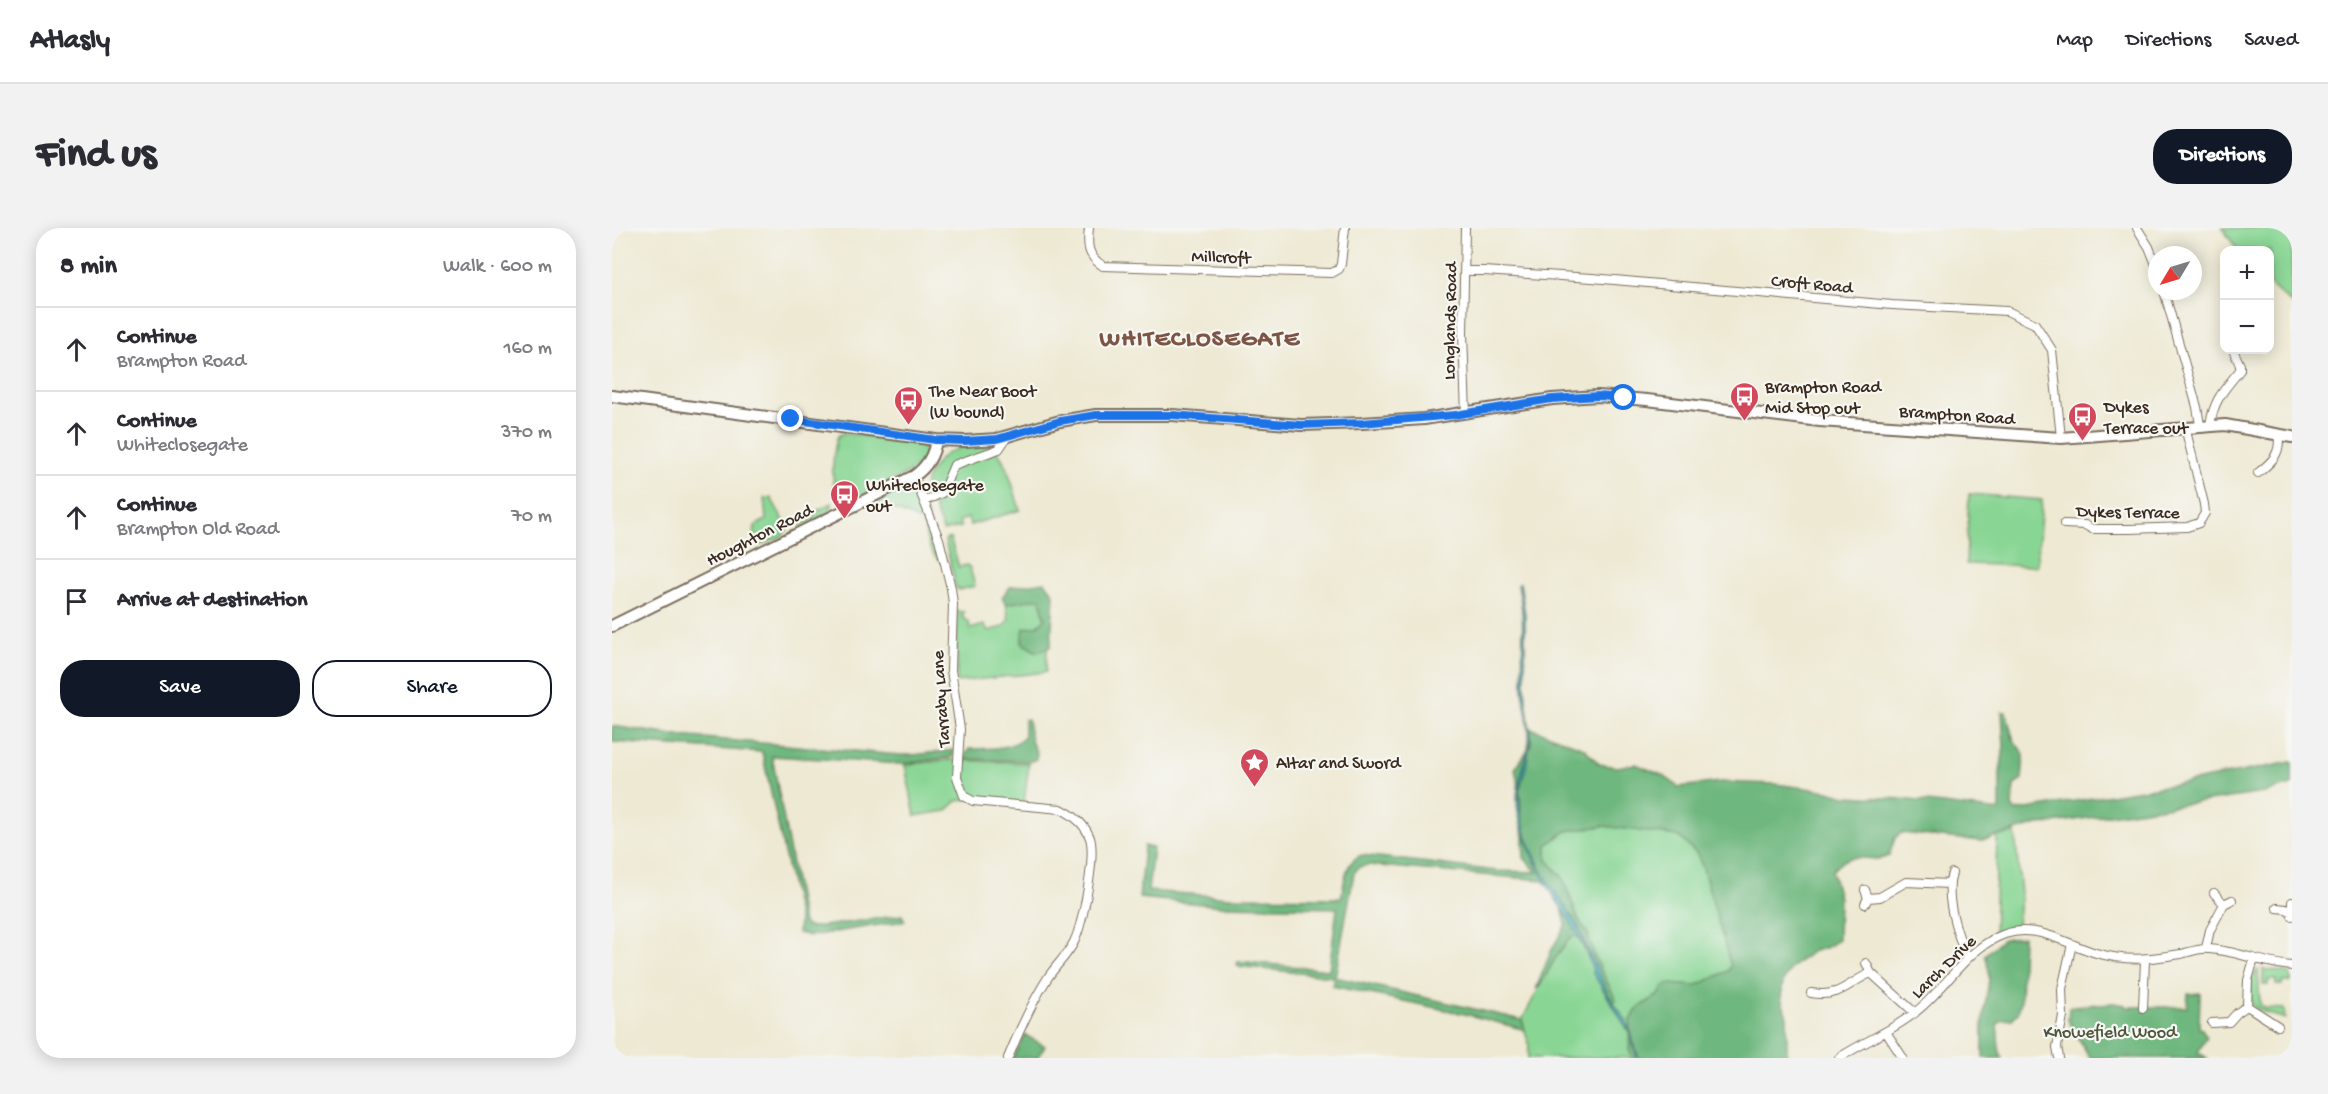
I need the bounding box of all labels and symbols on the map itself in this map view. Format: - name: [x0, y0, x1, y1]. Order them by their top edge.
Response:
- north arrow: [2148, 246, 2202, 300]
- street label: Millcroft: [1191, 247, 1252, 270]
- street label: Longlands Road: [1440, 260, 1463, 380]
- street label: Croft Road: [1770, 271, 1855, 300]
- district label: WHITECLOSEGATE: [1099, 326, 1301, 355]
- place label: Brampton Road Mid Stop out: [1764, 378, 1882, 420]
- bus stop icon: Brampton Road Mid Stop out: [1728, 380, 1760, 422]
- place label: The Near Boot (W bound): [928, 382, 1038, 424]
- bus stop icon: The Near Boot (W bound): [892, 384, 924, 426]
- route start: [1610, 384, 1636, 410]
- place label: Dykes Terrace out: [2103, 398, 2189, 440]
- bus stop icon: Dykes Terrace out: [2067, 400, 2099, 442]
- street label: Brampton Road: [1897, 402, 2017, 431]
- route end: [777, 405, 803, 431]
- place label: Whiteclosegate out: [866, 476, 984, 518]
- bus stop icon: Whiteclosegate out: [829, 478, 861, 520]
- street label: Houghton Road: [703, 500, 818, 572]
- street label: Dykes Terrace: [2075, 502, 2180, 525]
- street label: Tarraby Lane: [929, 649, 956, 749]
- place icon: Altar and Sword: [1239, 746, 1271, 788]
- place label: Altar and Sword: [1276, 754, 1402, 775]
- street label: Larch Drive: [1908, 931, 1982, 1004]
- park label: Knowefield Wood: [2043, 1023, 2178, 1044]

